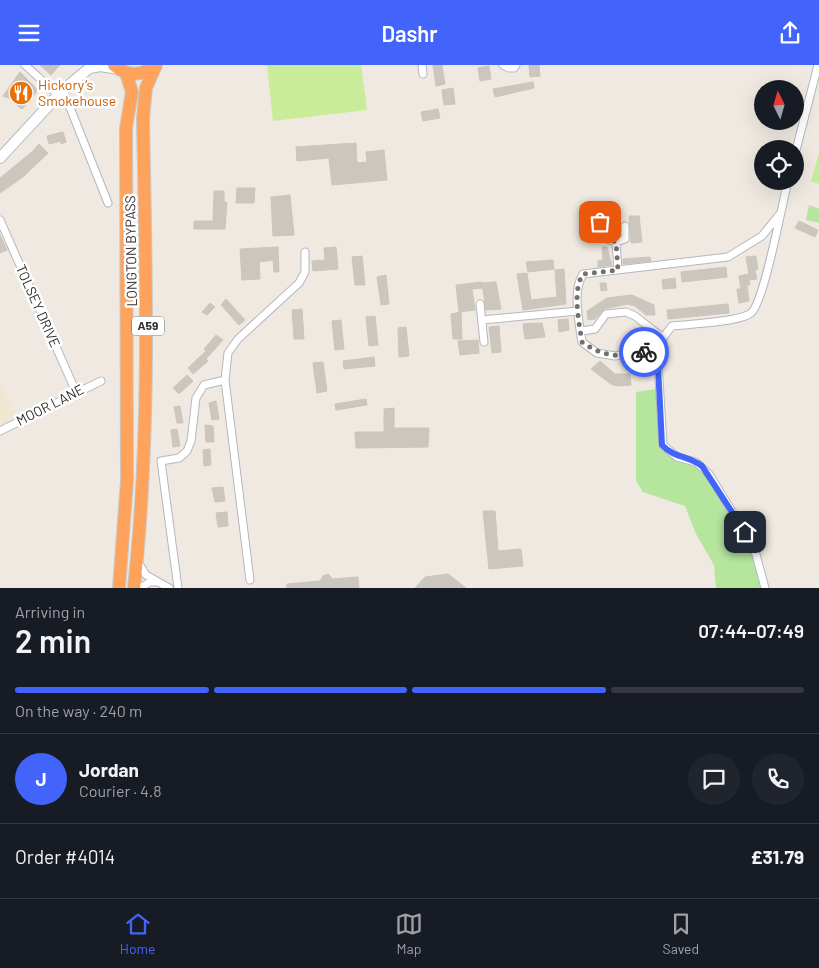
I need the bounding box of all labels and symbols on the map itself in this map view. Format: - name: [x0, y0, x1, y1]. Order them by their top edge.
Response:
- place label: Hickory’s Smokehouse: [38, 76, 116, 109]
- restaurant icon: Hickory’s Smokehouse: [8, 80, 34, 106]
- north arrow: [754, 80, 804, 130]
- street label: LONGTON BYPASS: [121, 195, 140, 307]
- pin: [579, 201, 621, 243]
- street label: TOLSEY DRIVE: [13, 262, 64, 350]
- road number: A59: [132, 317, 164, 335]
- courier: [619, 327, 669, 377]
- street label: MOOR LANE: [13, 380, 86, 429]
- pin: [724, 511, 766, 553]

